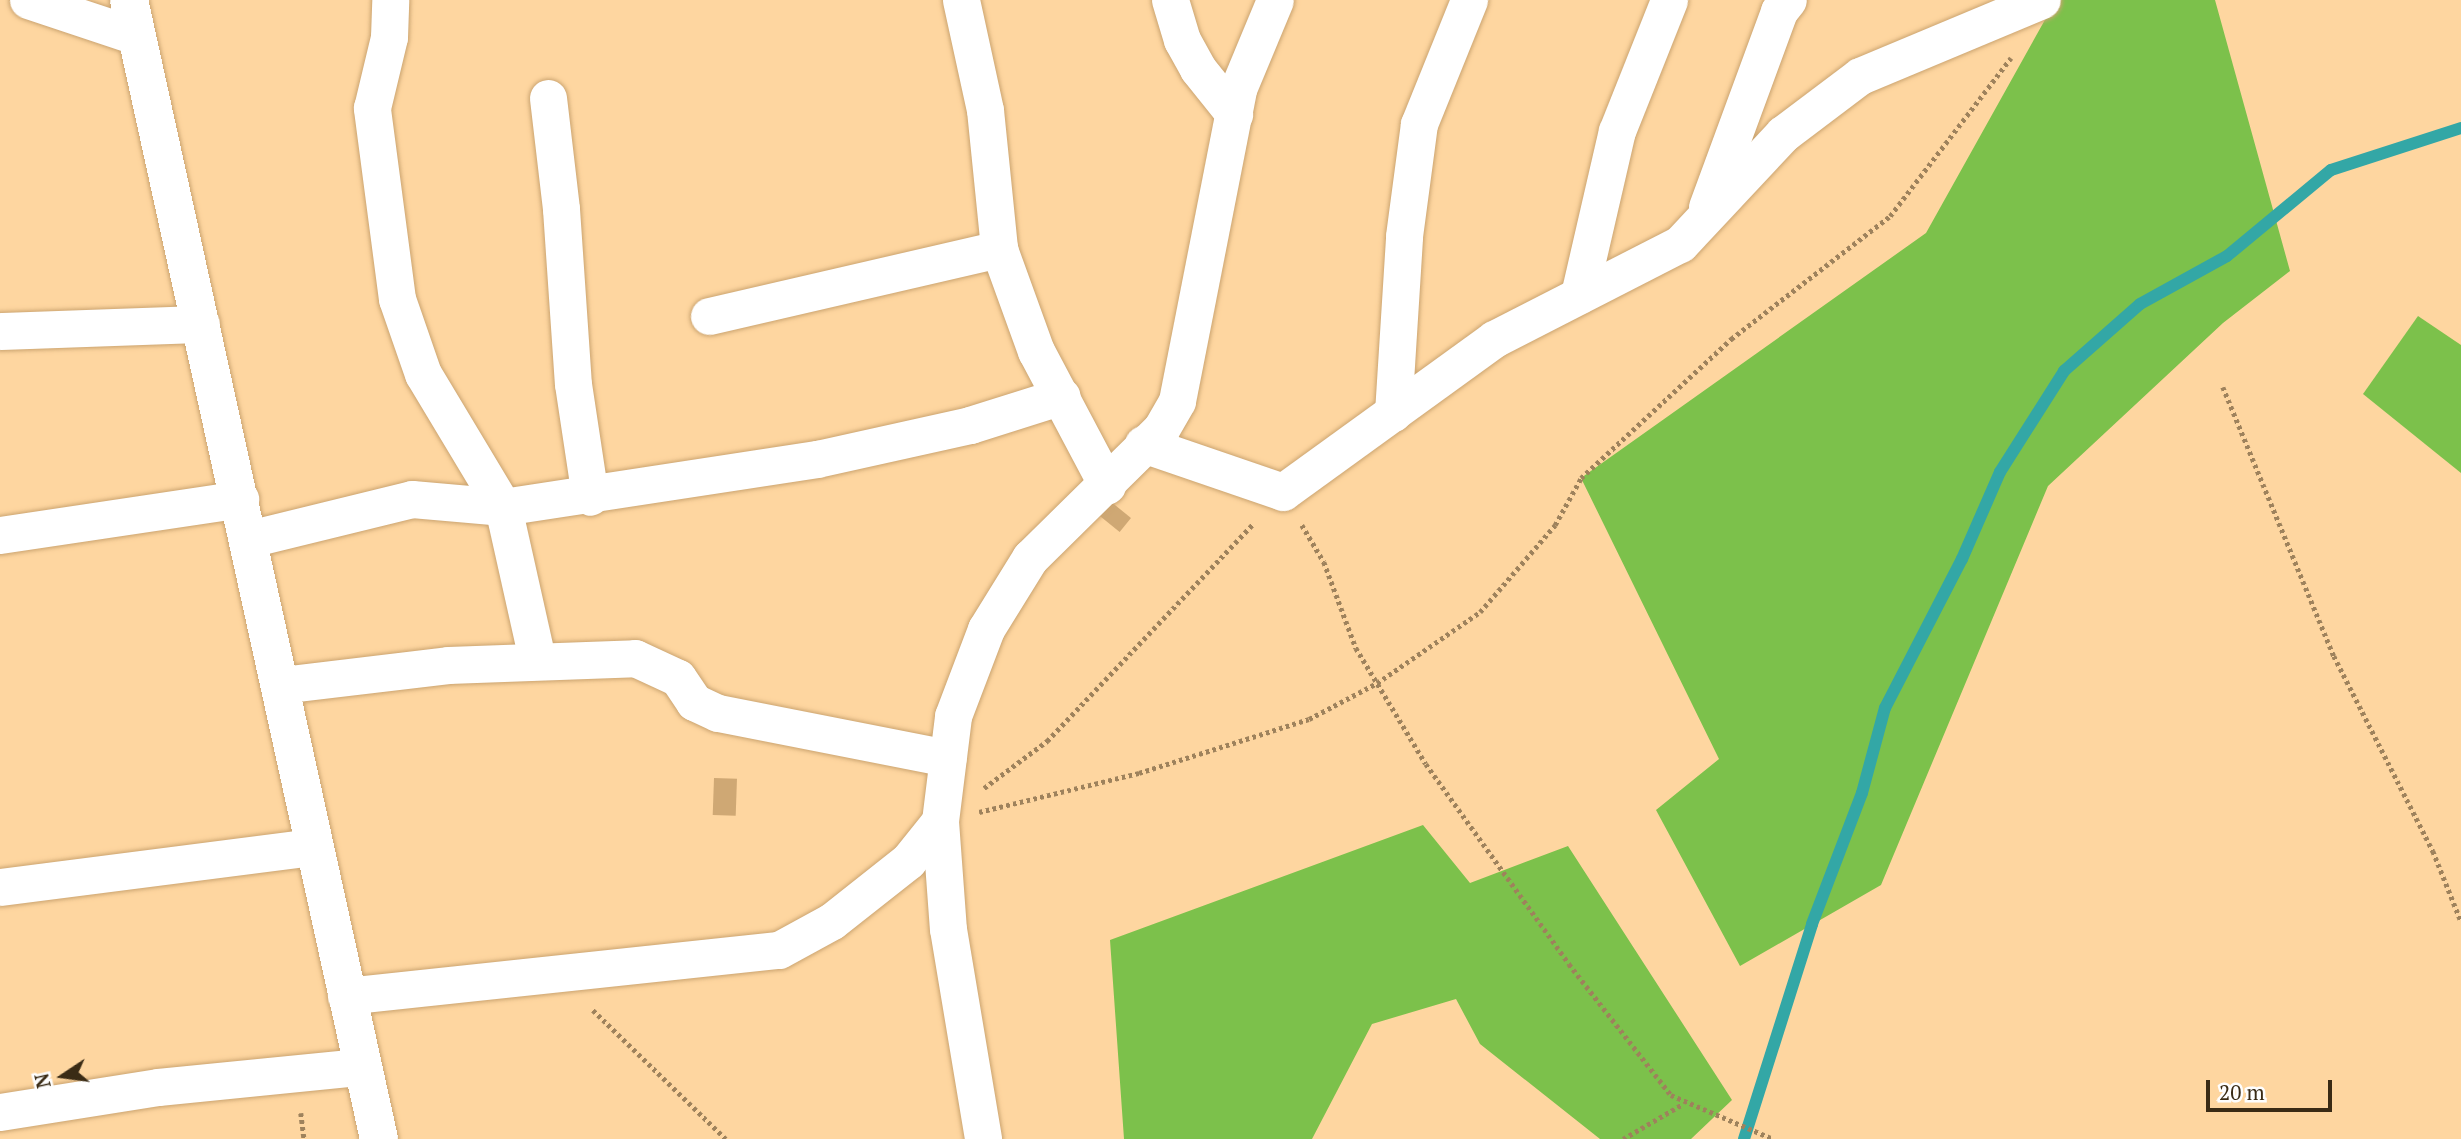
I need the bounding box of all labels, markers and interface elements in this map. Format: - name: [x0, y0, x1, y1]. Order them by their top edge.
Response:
- north arrow: [28, 1041, 98, 1111]
- scale bar: [2209, 1066, 2335, 1110]
- text: N: [28, 1071, 56, 1091]
- text: 20 m: [2219, 1078, 2265, 1106]

